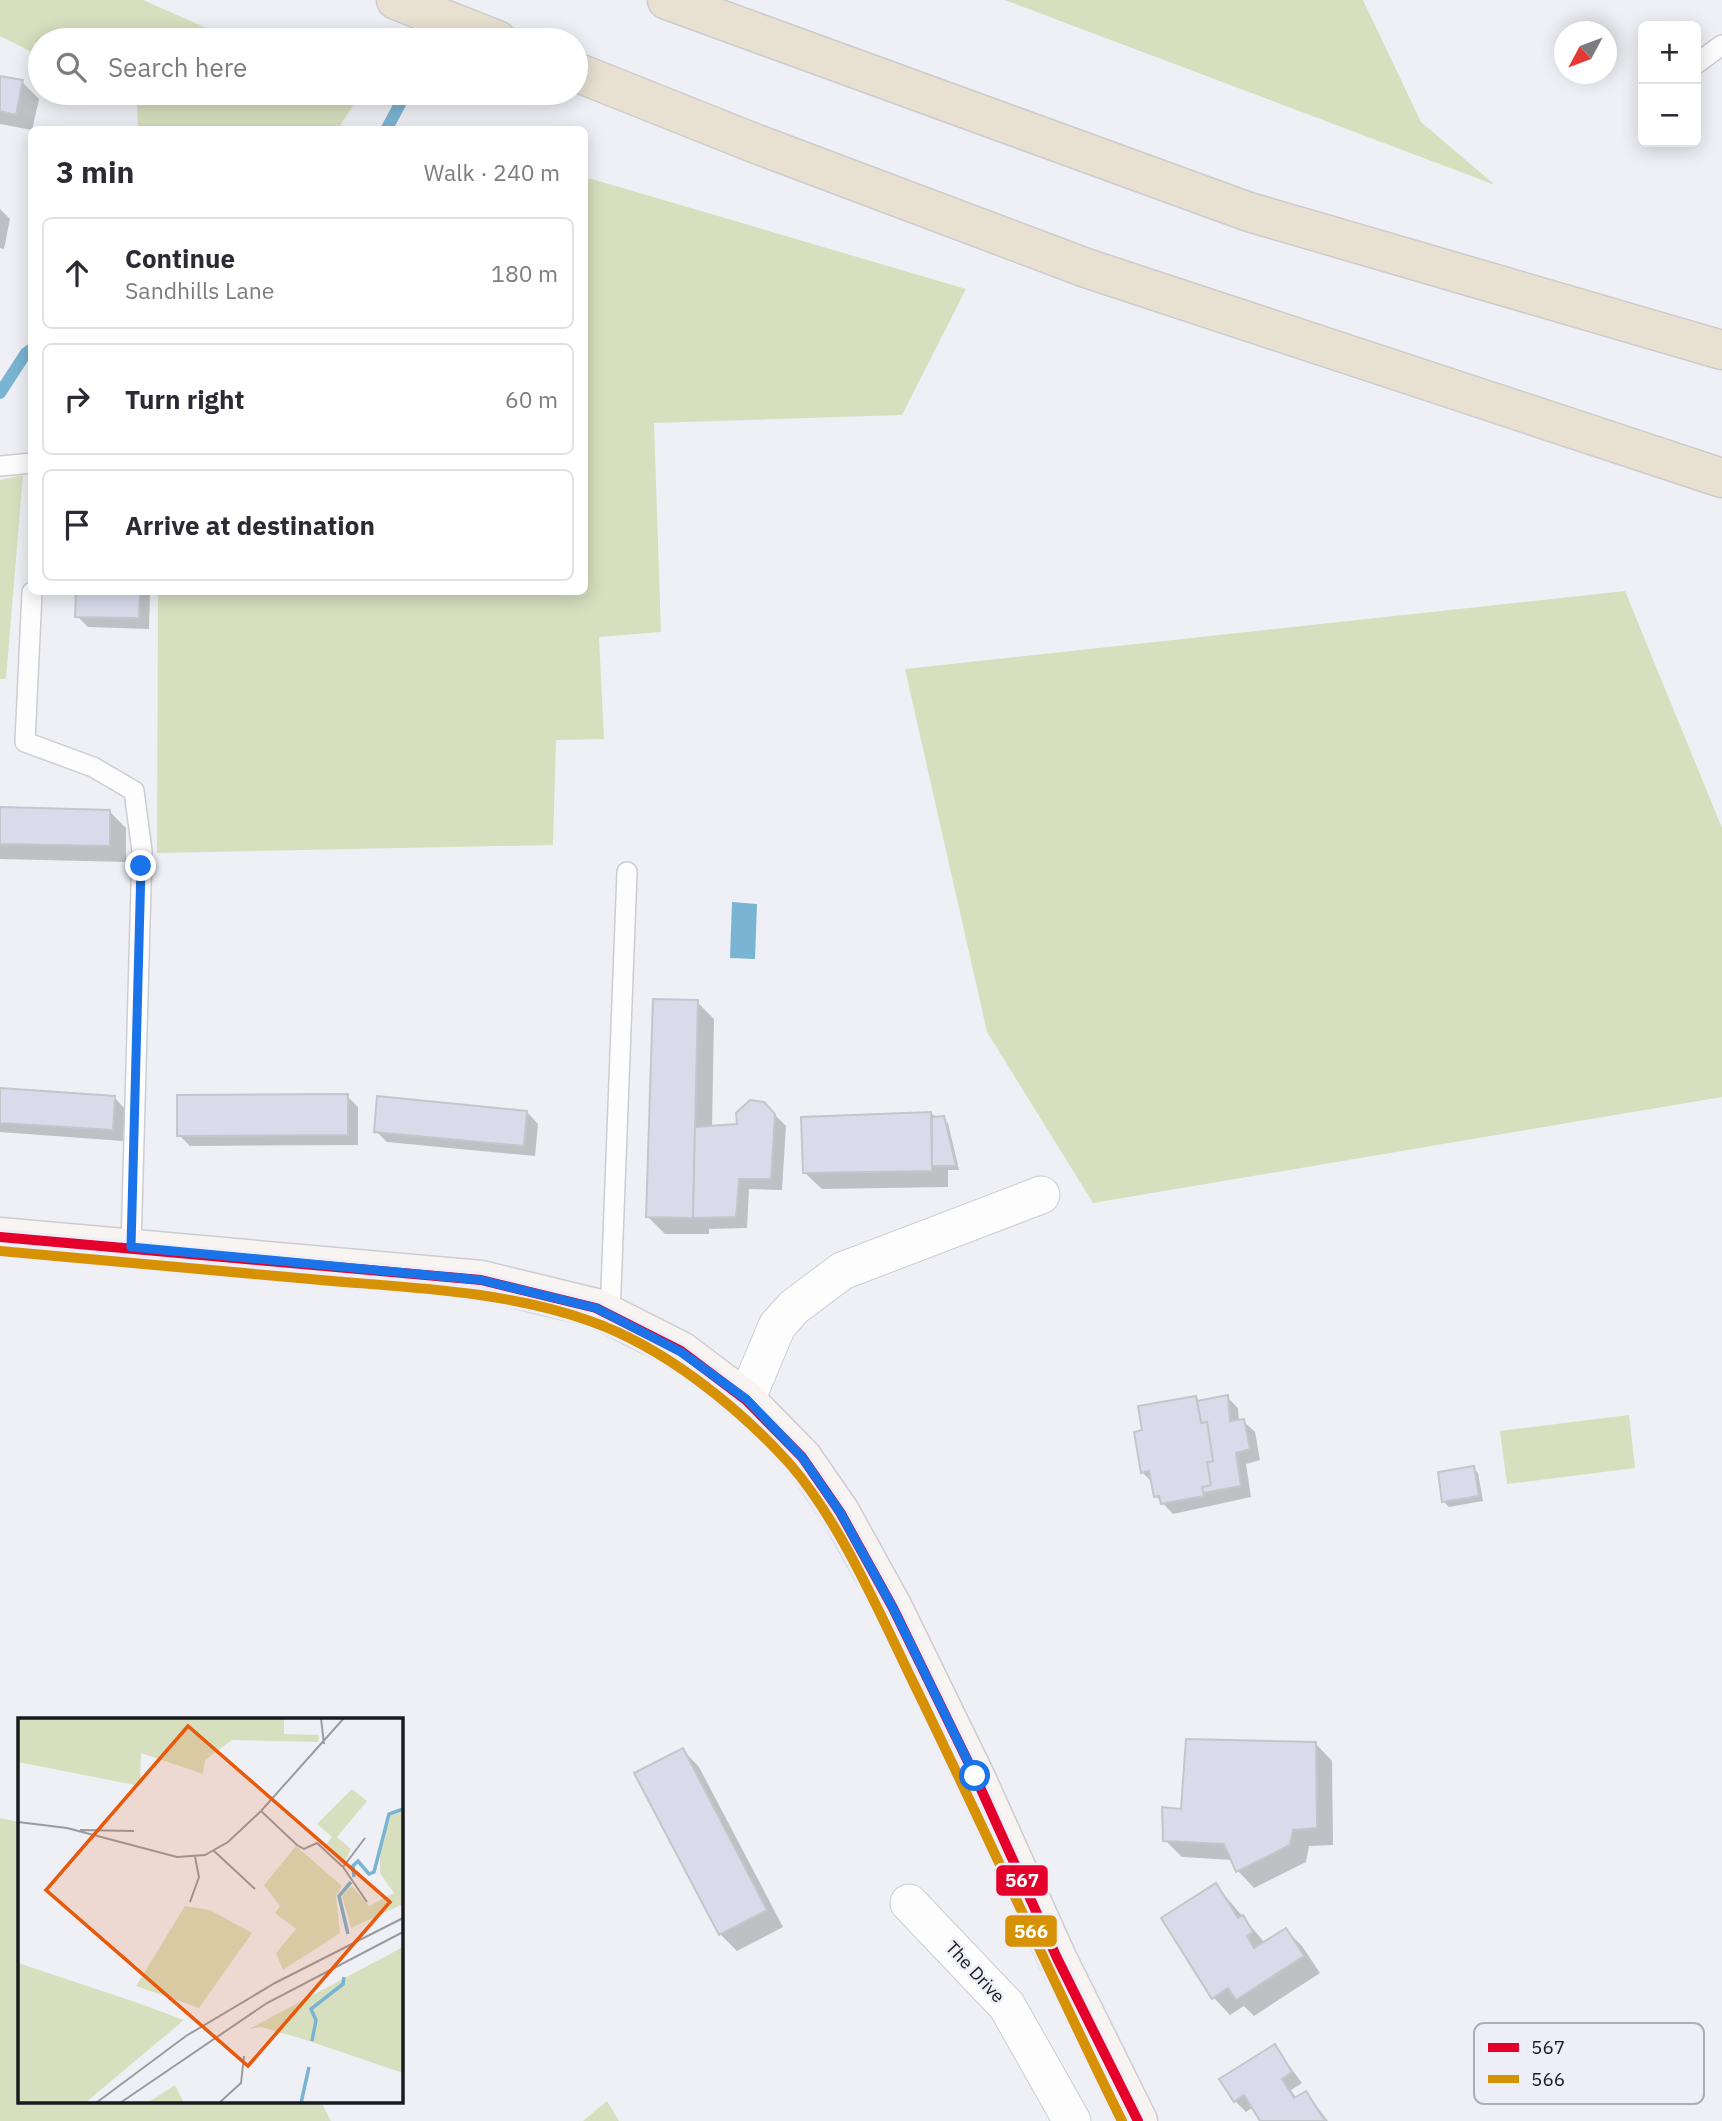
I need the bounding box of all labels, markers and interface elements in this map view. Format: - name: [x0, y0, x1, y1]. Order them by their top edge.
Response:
- north arrow: [1554, 21, 1617, 84]
- map controls: [1638, 21, 1701, 147]
- button: +: [1638, 21, 1701, 84]
- search box: [28, 28, 588, 105]
- icon: search: [52, 48, 90, 86]
- text: Search here: [108, 50, 247, 84]
- button: −: [1638, 84, 1701, 147]
- text: 3 min: [56, 152, 134, 191]
- text: Walk · 240 m: [424, 157, 560, 187]
- text: Continue: [125, 241, 235, 275]
- icon: ahead: [58, 254, 96, 292]
- text: 180 m: [491, 258, 558, 288]
- text: Sandhills Lane: [125, 275, 274, 305]
- icon: right: [58, 380, 96, 418]
- text: Turn right: [125, 382, 244, 416]
- text: 60 m: [505, 384, 558, 414]
- icon: arrive: [58, 506, 96, 544]
- text: Arrive at destination: [125, 508, 375, 542]
- route end: [125, 850, 156, 881]
- inset map: [18, 1718, 402, 2104]
- route start: [959, 1760, 990, 1791]
- line badge: 567: [995, 1864, 1049, 1897]
- text: 567: [1005, 1868, 1039, 1892]
- line badge: 566: [1004, 1914, 1058, 1948]
- text: 566: [1014, 1919, 1048, 1943]
- street label: The Drive: [941, 1936, 1010, 2008]
- legend: [1474, 2023, 1704, 2104]
- text: 567: [1531, 2035, 1565, 2059]
- text: 566: [1531, 2067, 1565, 2091]

